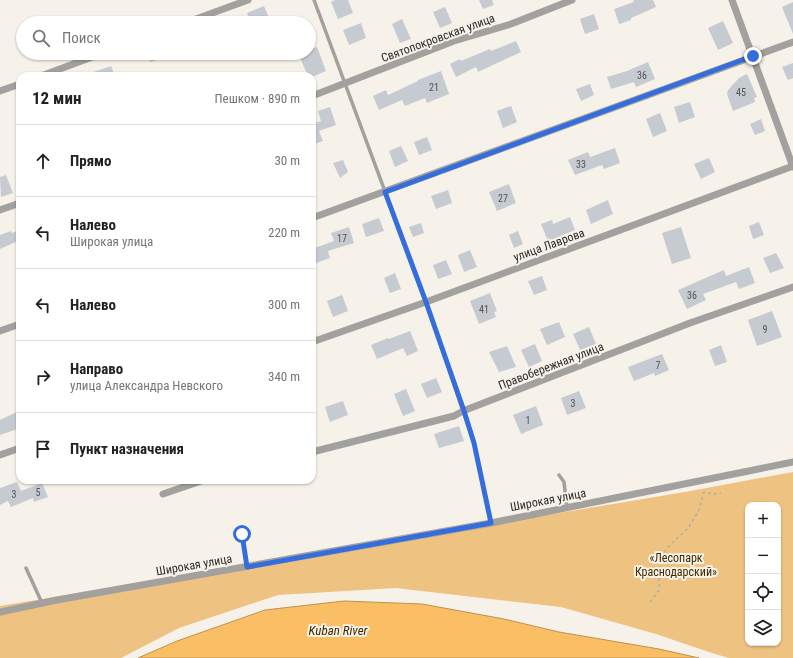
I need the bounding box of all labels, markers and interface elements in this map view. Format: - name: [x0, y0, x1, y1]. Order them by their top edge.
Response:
- street label: Святопокровская улица: [379, 11, 497, 65]
- search box: [16, 16, 316, 60]
- icon: search: [30, 27, 52, 49]
- text: Поиск: [62, 29, 101, 47]
- route end: [744, 47, 762, 65]
- house number: 36: [637, 70, 647, 81]
- house number: 21: [429, 82, 439, 93]
- house number: 45: [736, 87, 746, 98]
- text: 12 мин: [32, 88, 81, 108]
- text: Пешком · 890 m: [214, 91, 300, 106]
- icon: ahead: [32, 150, 54, 172]
- text: Прямо: [70, 152, 111, 170]
- text: 30 m: [274, 153, 300, 168]
- house number: 33: [576, 159, 586, 170]
- house number: 27: [498, 193, 508, 204]
- text: Налево: [70, 216, 116, 234]
- icon: left: [32, 222, 54, 244]
- text: 220 m: [268, 225, 300, 240]
- street label: улица Лаврова: [512, 226, 587, 264]
- house number: 17: [337, 233, 347, 244]
- text: Широкая улица: [70, 234, 153, 249]
- house number: 36: [687, 290, 697, 301]
- icon: left: [32, 294, 54, 316]
- text: Налево: [70, 296, 116, 314]
- text: 300 m: [268, 297, 300, 312]
- house number: 41: [479, 304, 489, 315]
- house number: 9: [763, 324, 768, 335]
- street label: Правобережная улица: [496, 339, 606, 393]
- text: Направо: [70, 360, 123, 378]
- house number: 7: [656, 360, 661, 371]
- icon: right: [32, 366, 54, 388]
- text: 340 m: [268, 369, 300, 384]
- text: улица Александра Невского: [70, 378, 223, 393]
- house number: 3: [571, 398, 576, 409]
- house number: 1: [526, 415, 530, 426]
- icon: arrive: [32, 438, 54, 460]
- text: Пункт назначения: [70, 440, 184, 458]
- street label: Широкая улица: [509, 486, 587, 514]
- house number: 5: [36, 487, 41, 498]
- house number: 3: [12, 489, 17, 500]
- map controls: [745, 502, 781, 646]
- button: +: [745, 502, 781, 538]
- route start: [233, 525, 251, 543]
- button: −: [745, 538, 781, 574]
- street label: Широкая улица: [155, 551, 233, 579]
- park label: «Лесопарк Краснодарский»: [635, 551, 717, 579]
- button: locate: [745, 574, 781, 610]
- button: layers: [745, 610, 781, 646]
- water label: Kuban River: [309, 623, 369, 638]

